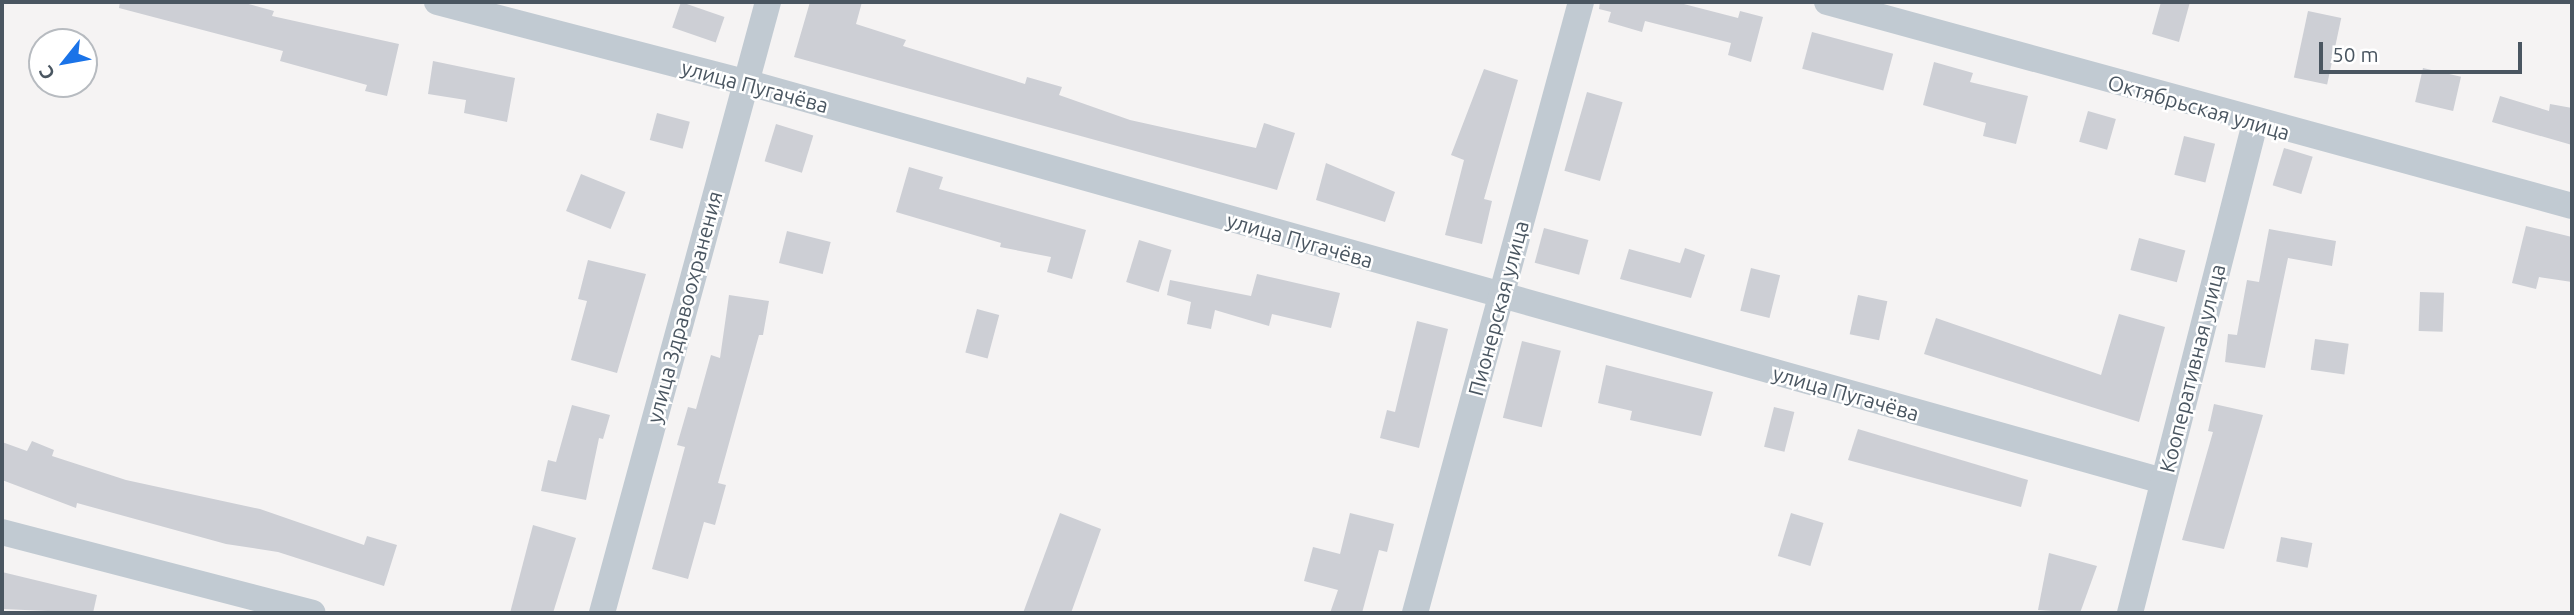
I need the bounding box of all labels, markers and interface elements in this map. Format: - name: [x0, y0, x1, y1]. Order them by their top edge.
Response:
- north arrow: [28, 28, 98, 98]
- scale bar: [2322, 28, 2525, 72]
- text: 50 m: [2332, 42, 2379, 66]
- street label: улица Пугачёва: [679, 54, 831, 118]
- text: С: [34, 62, 59, 84]
- street label: Октябрьская улица: [2105, 69, 2293, 145]
- street label: улица Здравоохранения: [641, 188, 727, 426]
- street label: улица Пугачёва: [1224, 207, 1376, 273]
- street label: Пионерская улица: [1462, 218, 1534, 398]
- street label: Кооперативная улица: [2154, 261, 2230, 475]
- street label: улица Пугачёва: [1770, 360, 1922, 426]

